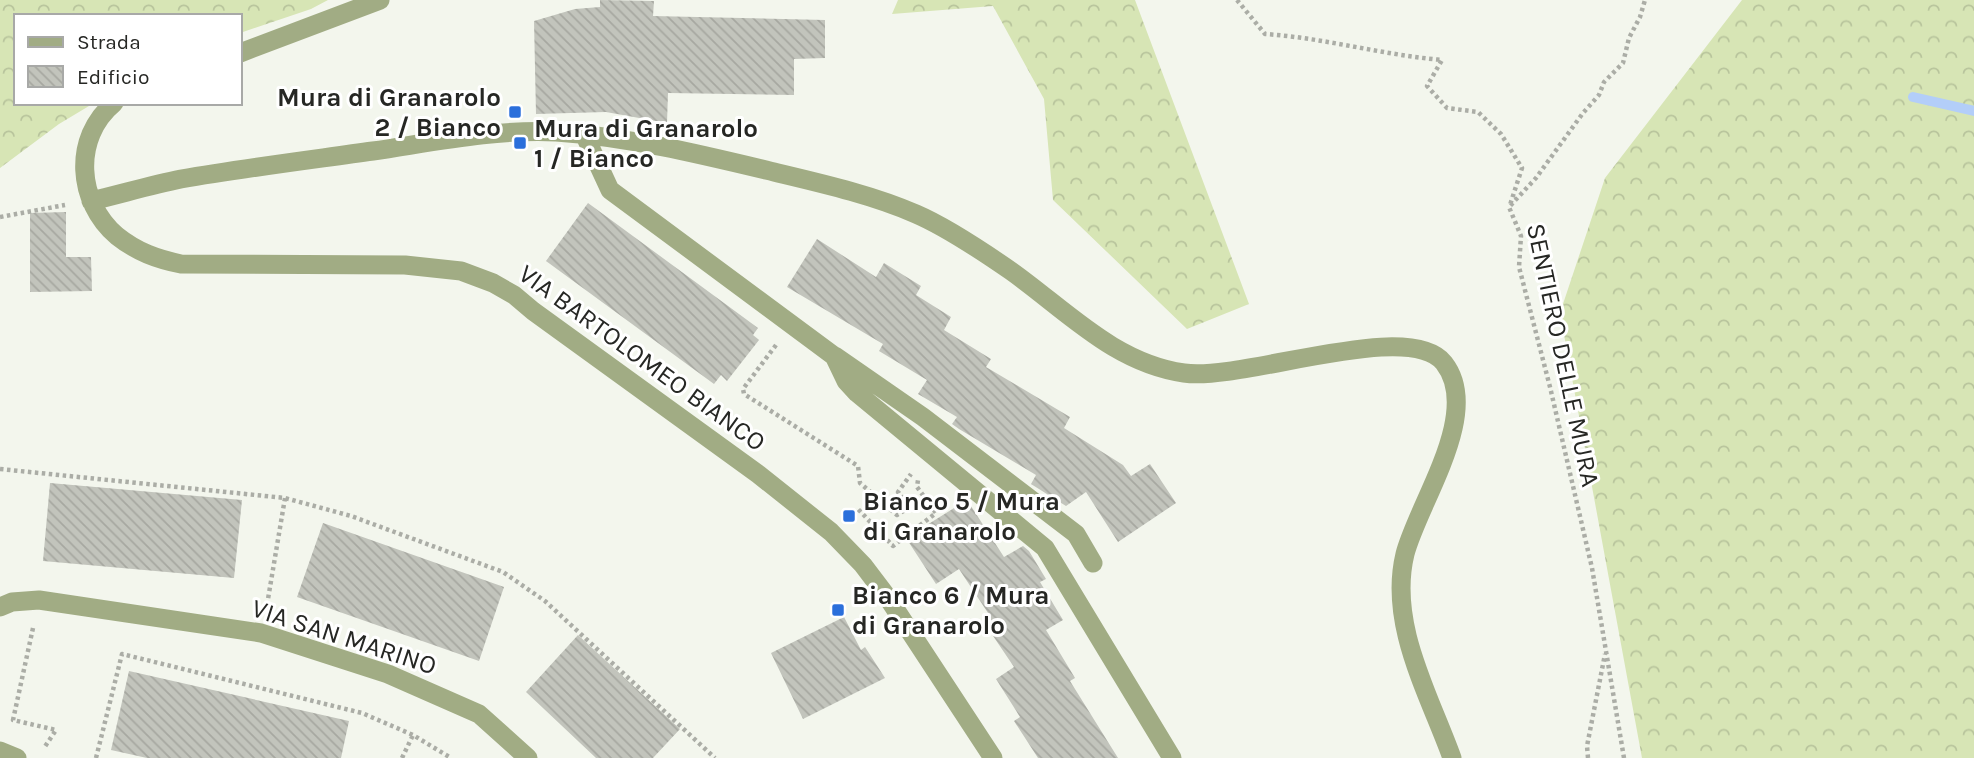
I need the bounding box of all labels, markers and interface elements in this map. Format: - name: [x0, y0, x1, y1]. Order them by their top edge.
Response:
- legend: [14, 14, 242, 105]
- text: Strada: [77, 30, 141, 54]
- text: Edificio: [77, 65, 150, 89]
- place label: Mura di Granarolo 2 / Bianco: [277, 82, 501, 143]
- marker: Mura di Granarolo 2 / Bianco: [507, 104, 523, 120]
- place label: Mura di Granarolo 1 / Bianco: [534, 113, 758, 174]
- marker: Mura di Granarolo 1 / Bianco: [512, 135, 528, 151]
- street label: SENTIERO DELLE MURA: [1520, 220, 1606, 490]
- street label: VIA BARTOLOMEO BIANCO: [513, 258, 771, 458]
- place label: Bianco 5 / Mura di Granarolo: [863, 486, 1060, 547]
- marker: Bianco 5 / Mura di Granarolo: [841, 508, 857, 524]
- place label: Bianco 6 / Mura di Granarolo: [852, 580, 1050, 641]
- street label: VIA SAN MARINO: [248, 593, 440, 681]
- marker: Bianco 6 / Mura di Granarolo: [830, 602, 846, 618]

